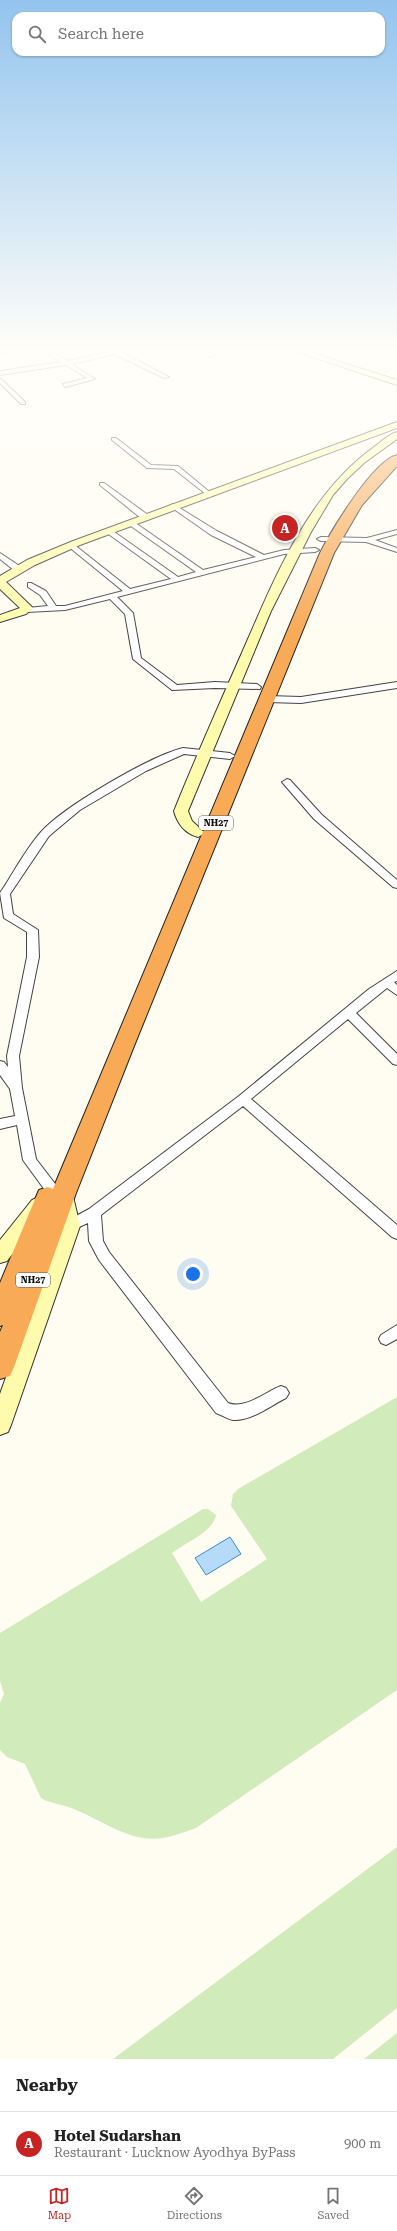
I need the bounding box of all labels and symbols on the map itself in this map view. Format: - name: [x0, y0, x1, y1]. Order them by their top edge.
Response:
- pin: A: [272, 513, 298, 543]
- road number: NH27: [199, 816, 233, 830]
- your location: [183, 1264, 203, 1284]
- road number: NH27: [16, 1273, 50, 1287]

